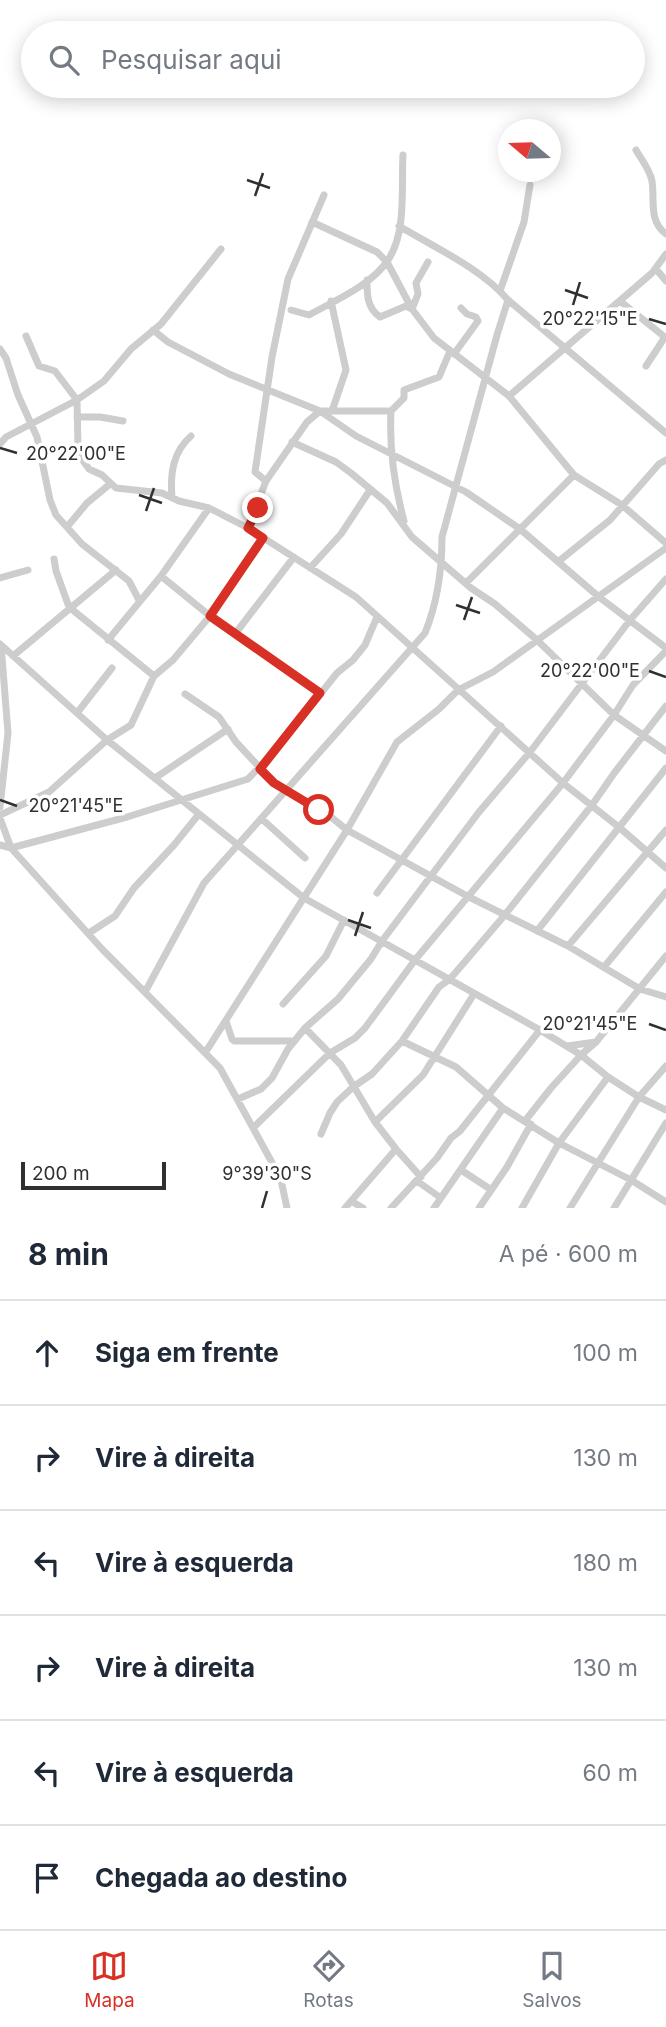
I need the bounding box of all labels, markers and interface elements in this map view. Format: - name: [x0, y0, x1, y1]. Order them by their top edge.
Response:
- search box: [21, 21, 645, 98]
- icon: search: [45, 41, 83, 79]
- text: Pesquisar aqui: [101, 44, 282, 75]
- north arrow: [498, 119, 561, 182]
- text: 20°22'15"E: [542, 308, 638, 329]
- text: 20°22'00"E: [26, 443, 126, 464]
- route end: [242, 492, 273, 523]
- text: 20°22'00"E: [540, 660, 640, 681]
- route start: [303, 794, 334, 825]
- text: 20°21'45"E: [29, 795, 123, 816]
- text: 20°21'45"E: [543, 1013, 637, 1034]
- scale bar: [21, 1159, 166, 1191]
- text: 200 m: [32, 1162, 90, 1185]
- text: 9°39'30"S: [222, 1163, 312, 1184]
- text: 8 min: [28, 1236, 109, 1272]
- text: A pé · 600 m: [499, 1240, 638, 1268]
- icon: ahead: [28, 1334, 66, 1372]
- text: Siga em frente: [95, 1337, 279, 1368]
- text: 100 m: [573, 1339, 638, 1367]
- icon: right: [28, 1439, 66, 1477]
- text: Vire à direita: [95, 1442, 255, 1473]
- text: 130 m: [573, 1444, 638, 1472]
- icon: left: [28, 1544, 66, 1582]
- text: Vire à esquerda: [95, 1547, 294, 1578]
- text: 180 m: [573, 1549, 638, 1577]
- icon: right: [28, 1649, 66, 1687]
- text: Vire à direita: [95, 1652, 255, 1683]
- text: 130 m: [573, 1654, 638, 1682]
- icon: left: [28, 1754, 66, 1792]
- text: Vire à esquerda: [95, 1757, 294, 1788]
- text: 60 m: [583, 1759, 638, 1787]
- icon: arrive: [28, 1859, 66, 1897]
- text: Chegada ao destino: [95, 1862, 347, 1893]
- tab: Mapa: [84, 1947, 135, 2012]
- tab: Rotas: [303, 1947, 354, 2012]
- tab: Salvos: [522, 1947, 582, 2012]

